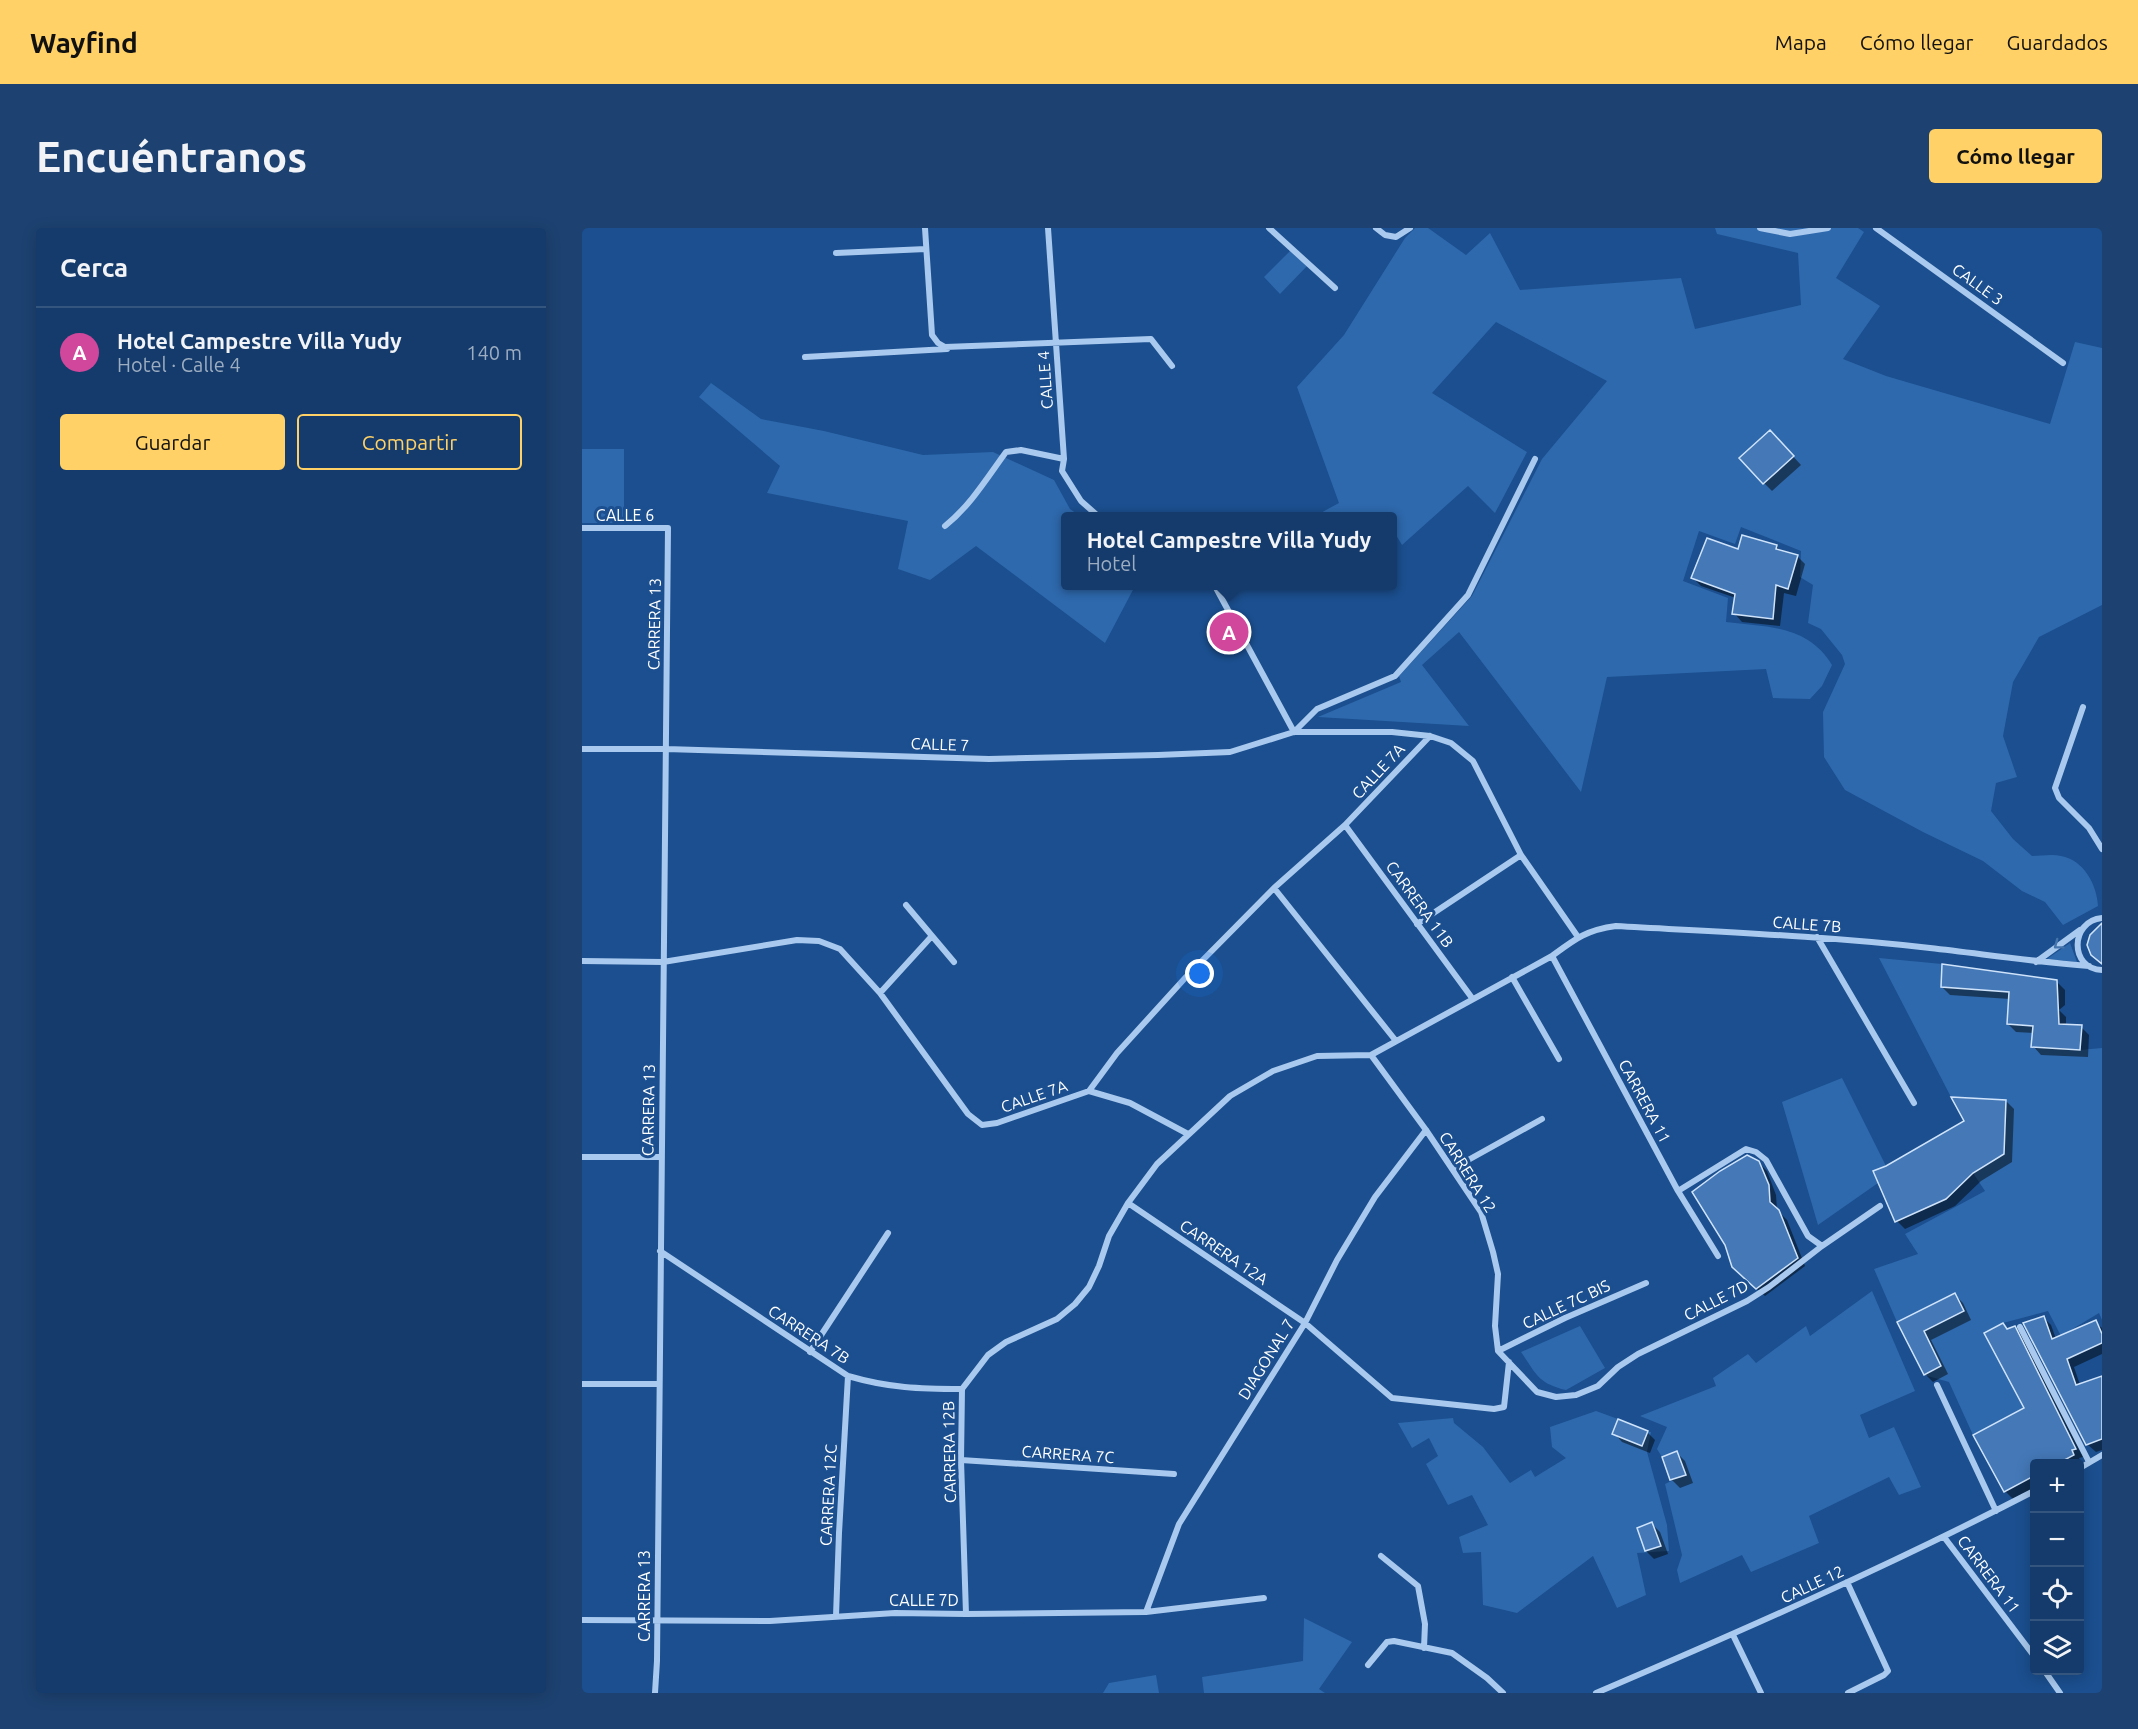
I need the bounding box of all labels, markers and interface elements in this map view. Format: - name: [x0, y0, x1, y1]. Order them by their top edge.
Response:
- text: Wayfind: [30, 27, 138, 58]
- text: Mapa: [1775, 30, 1827, 54]
- text: Cómo llegar: [1860, 30, 1974, 54]
- text: Guardados: [2007, 30, 2108, 54]
- button: Cómo llegar: [1929, 129, 2102, 183]
- text: Encuéntranos: [36, 133, 307, 180]
- text: Cerca: [60, 253, 128, 282]
- street label: CALLE 3: [1949, 260, 2007, 308]
- text: Hotel Campestre Villa Yudy: [117, 328, 402, 353]
- text: A: [72, 341, 87, 364]
- text: 140 m: [466, 341, 522, 364]
- street label: CALLE 4: [1034, 350, 1056, 410]
- text: Hotel · Calle 4: [117, 353, 241, 376]
- button: Guardar: [60, 414, 285, 470]
- button: Compartir: [297, 414, 522, 470]
- street label: CALLE 6: [596, 506, 654, 524]
- popup: [1061, 512, 1397, 590]
- text: Hotel Campestre Villa Yudy: [1087, 527, 1371, 552]
- text: Hotel: [1087, 552, 1136, 575]
- street label: CARRERA 13: [644, 578, 664, 670]
- pin: A: [1210, 610, 1248, 654]
- street label: CALLE 7: [910, 734, 970, 754]
- street label: CALLE 7A: [1348, 739, 1408, 802]
- street label: CARRERA 11B: [1383, 857, 1457, 951]
- street label: CALLE 7B: [1772, 913, 1842, 935]
- one-way arrow: [2054, 938, 2065, 949]
- your location: [1185, 959, 1214, 988]
- street label: CARRERA 11: [1615, 1056, 1675, 1146]
- street label: CARRERA 13: [638, 1064, 658, 1156]
- street label: CALLE 7A: [998, 1076, 1070, 1116]
- street label: CARRERA 12: [1436, 1128, 1500, 1216]
- street label: CARRERA 12A: [1176, 1216, 1272, 1288]
- street label: CALLE 7C BIS: [1519, 1276, 1613, 1332]
- street label: CALLE 7D: [1681, 1276, 1751, 1324]
- street label: CARRERA 7B: [765, 1301, 853, 1367]
- street label: DIAGONAL 7: [1234, 1316, 1298, 1402]
- street label: CARRERA 12B: [939, 1401, 959, 1503]
- street label: CARRERA 7C: [1021, 1442, 1115, 1466]
- street label: CARRERA 12C: [816, 1443, 840, 1546]
- map controls: [2030, 1459, 2084, 1675]
- button: +: [2030, 1459, 2084, 1513]
- button: −: [2030, 1513, 2084, 1567]
- street label: CARRERA 11: [1954, 1532, 2024, 1616]
- street label: CARRERA 13: [635, 1550, 653, 1642]
- street label: CALLE 12: [1778, 1562, 1846, 1606]
- button: locate: [2030, 1567, 2084, 1621]
- street label: CALLE 7D: [889, 1591, 959, 1609]
- button: layers: [2030, 1621, 2084, 1675]

